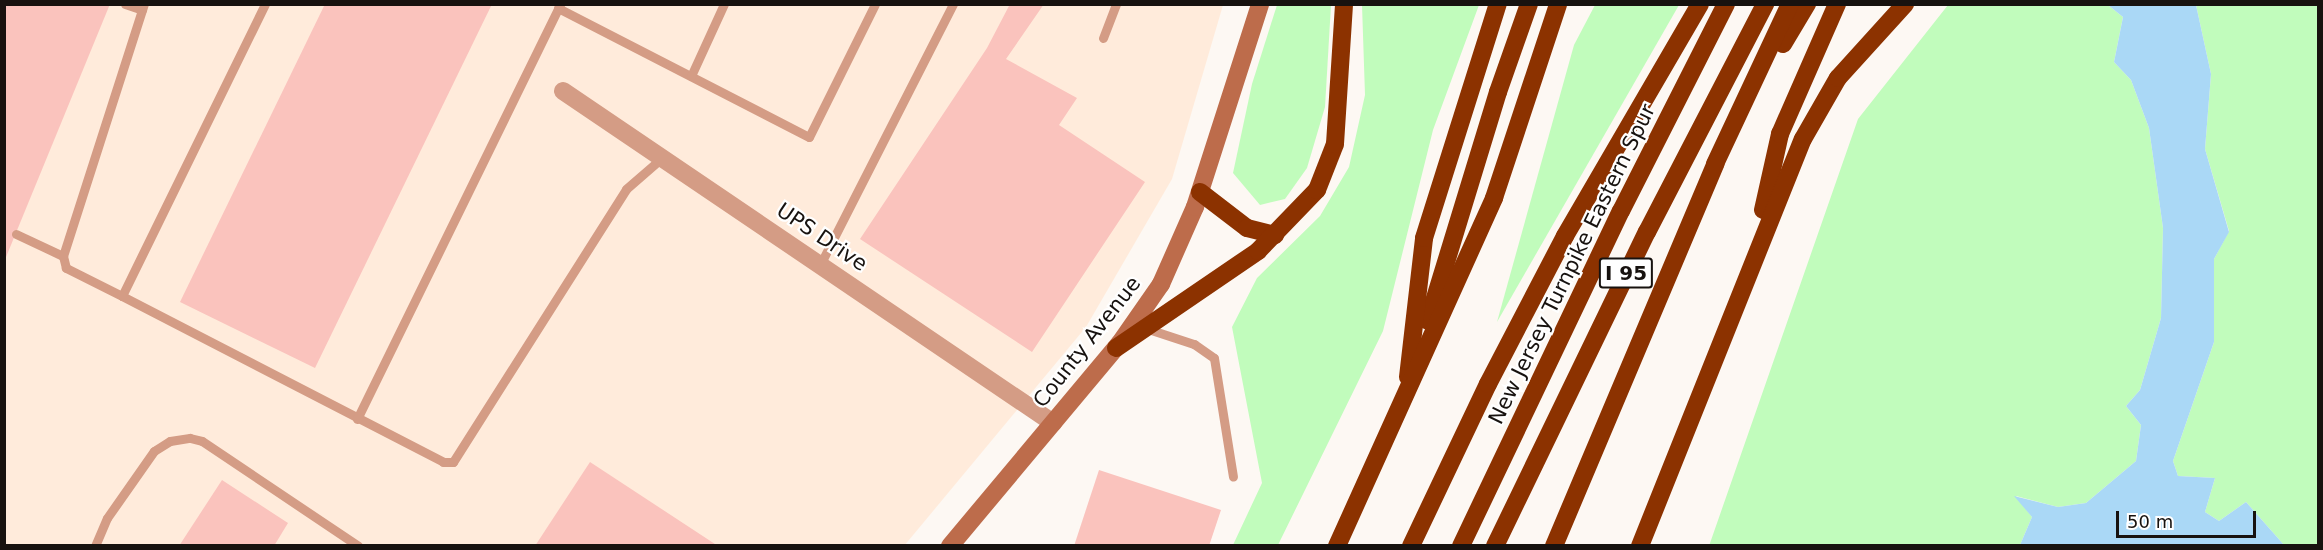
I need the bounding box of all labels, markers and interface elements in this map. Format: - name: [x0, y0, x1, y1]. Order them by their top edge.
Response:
- street label: New Jersey Turnpike Eastern Spur: [1483, 100, 1661, 428]
- street label: UPS Drive: [772, 197, 872, 277]
- road number: I 95: [1598, 256, 1654, 290]
- street label: County Avenue: [1028, 271, 1146, 413]
- scale bar: [2119, 499, 2258, 537]
- text: 50 m: [2127, 511, 2173, 532]

